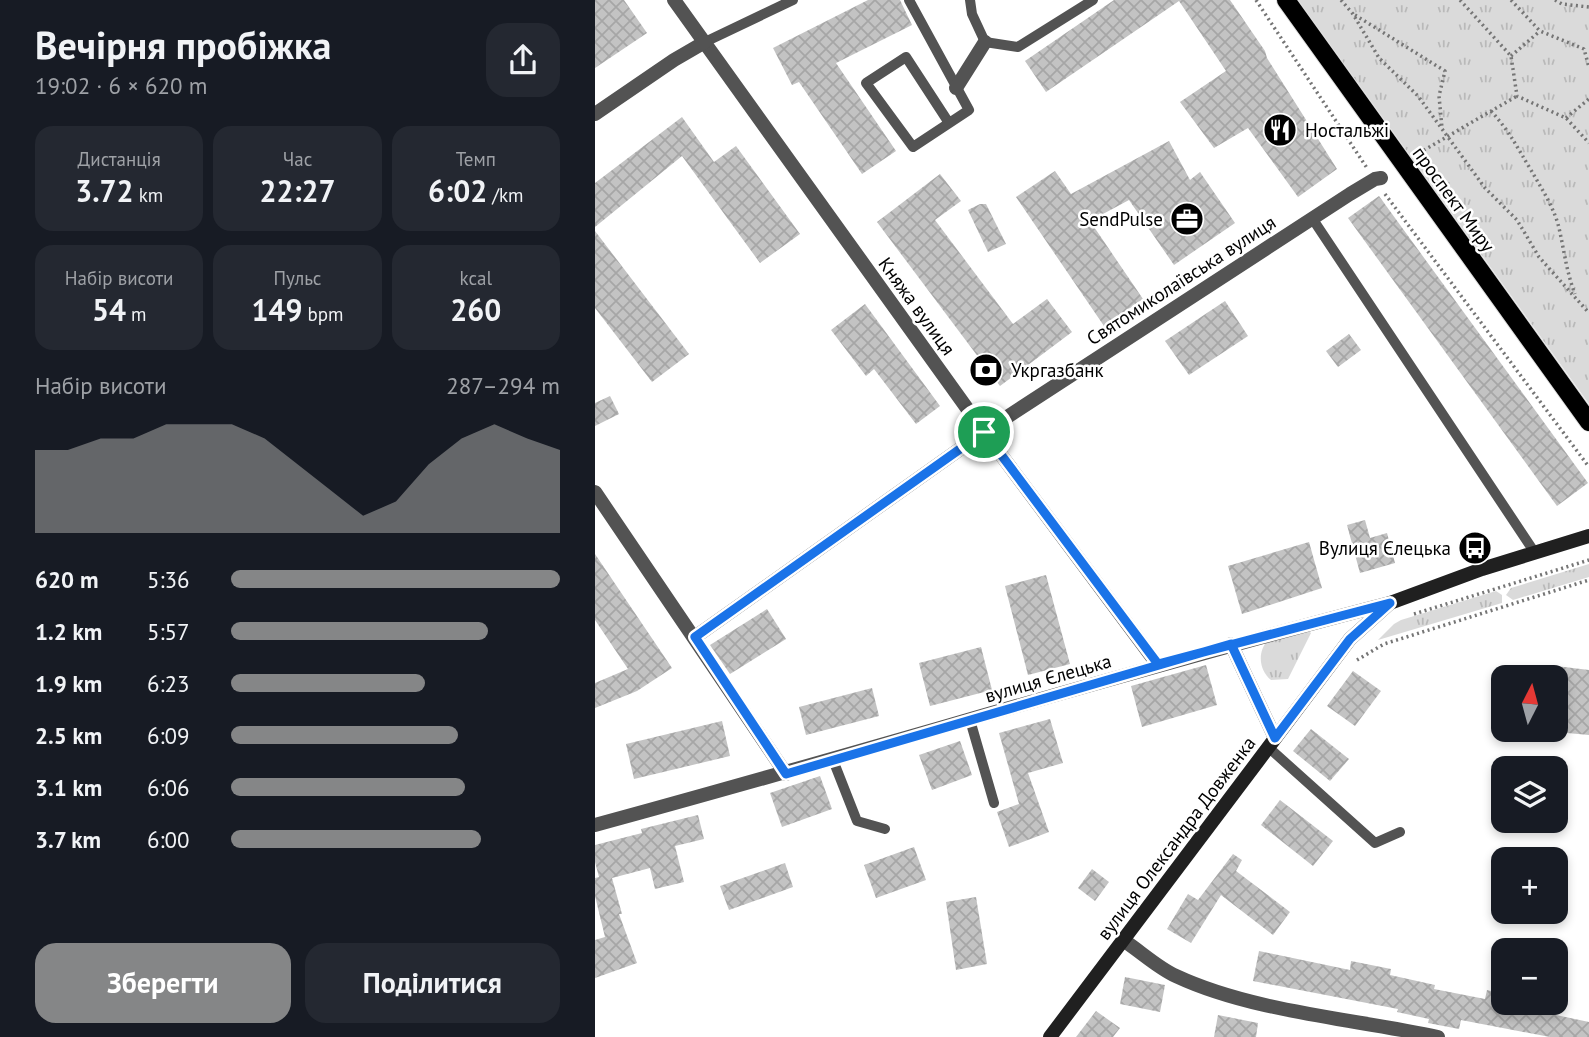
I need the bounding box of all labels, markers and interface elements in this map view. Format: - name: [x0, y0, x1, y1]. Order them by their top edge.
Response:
- text: Вечірня пробіжка: [35, 20, 331, 69]
- button: share: [486, 23, 560, 97]
- text: 19:02 · 6 × 620 m: [35, 71, 207, 100]
- restaurant icon: Ностальжі: [1261, 111, 1299, 149]
- place label: Ностальжі: [1305, 118, 1389, 142]
- street label: проспект Миру: [1408, 142, 1500, 257]
- text: Дистанція: [78, 147, 161, 171]
- text: Час: [283, 147, 312, 171]
- text: Темп: [456, 147, 496, 171]
- text: 3.72: [75, 171, 134, 210]
- text: 22:27: [259, 171, 336, 210]
- text: 6:02: [428, 171, 487, 210]
- text: km: [134, 183, 163, 207]
- text: /km: [487, 183, 524, 207]
- office icon: SendPulse: [1168, 200, 1206, 238]
- place label: SendPulse: [1079, 207, 1163, 231]
- street label: Святомиколаївська вулиця: [1082, 210, 1280, 350]
- street label: Княжа вулиця: [873, 252, 961, 360]
- text: Набір висоти: [65, 266, 173, 290]
- text: Пульс: [274, 266, 321, 290]
- text: kcal: [460, 266, 492, 290]
- text: 54: [92, 290, 126, 329]
- text: 149: [251, 290, 302, 329]
- text: 260: [450, 290, 501, 329]
- text: m: [126, 302, 146, 326]
- text: bpm: [302, 302, 344, 326]
- bank icon: Укргазбанк: [967, 351, 1005, 389]
- place label: Укргазбанк: [1011, 358, 1104, 382]
- text: Набір висоти: [35, 371, 167, 400]
- text: 287–294 m: [446, 371, 560, 400]
- pin: [954, 402, 1014, 462]
- icon: arrive: [965, 413, 1003, 451]
- bus stop icon: Вулиця Єлецька: [1456, 529, 1494, 567]
- place label: Вулиця Єлецька: [1319, 536, 1451, 560]
- text: 620 m: [35, 565, 98, 594]
- text: 5:36: [147, 565, 190, 594]
- text: 1.2 km: [35, 617, 102, 646]
- text: 5:57: [147, 617, 190, 646]
- street label: вулиця Єлецька: [982, 648, 1114, 708]
- north arrow: [1491, 665, 1568, 742]
- map controls: [1491, 665, 1568, 1015]
- text: 1.9 km: [35, 669, 102, 698]
- text: 6:23: [147, 669, 190, 698]
- text: 2.5 km: [35, 721, 102, 750]
- text: 6:09: [147, 721, 190, 750]
- street label: вулиця Олександра Довженка: [1092, 732, 1260, 944]
- button: layers: [1491, 756, 1568, 833]
- text: 3.1 km: [35, 773, 102, 802]
- text: 6:06: [147, 773, 190, 802]
- text: 3.7 km: [35, 825, 101, 854]
- text: 6:00: [147, 825, 190, 854]
- button: +: [1491, 847, 1568, 924]
- button: −: [1491, 938, 1568, 1015]
- button: Зберегти: [35, 943, 291, 1023]
- button: Поділитися: [305, 943, 560, 1023]

